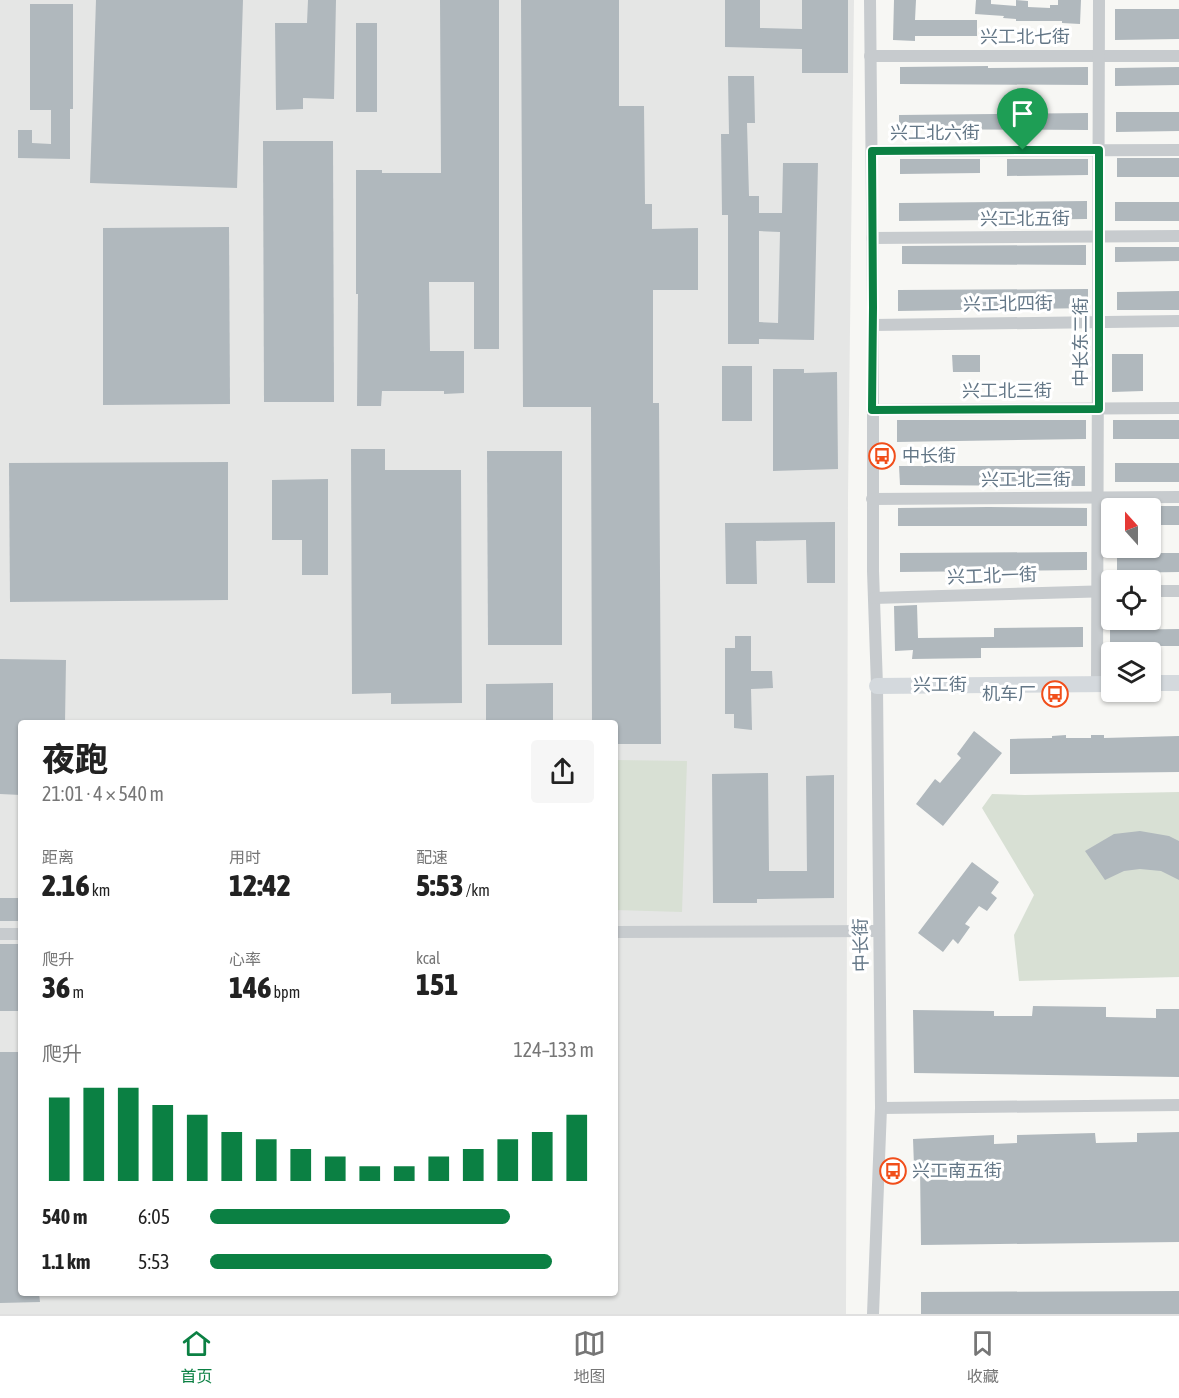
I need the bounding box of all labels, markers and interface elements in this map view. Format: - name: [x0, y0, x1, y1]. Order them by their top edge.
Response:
- street label: 兴工北七街: [980, 26, 1070, 47]
- pin: [997, 88, 1048, 150]
- icon: arrive: [1006, 97, 1039, 130]
- street label: 兴工北六街: [890, 122, 980, 143]
- street label: 兴工北五街: [980, 208, 1070, 229]
- street label: 兴工北四街: [963, 292, 1053, 315]
- street label: 中长东二街: [1070, 297, 1091, 387]
- street label: 兴工北三街: [962, 380, 1052, 401]
- bus stop icon: 中长街: [867, 441, 897, 471]
- place label: 中长街: [902, 445, 956, 466]
- street label: 兴工北二街: [981, 469, 1071, 490]
- north arrow: [1101, 498, 1161, 558]
- map controls: [1101, 498, 1161, 702]
- street label: 兴工北一街: [947, 563, 1037, 588]
- button: locate: [1101, 570, 1161, 630]
- button: layers: [1101, 642, 1161, 702]
- street label: 兴工街: [913, 674, 967, 695]
- bus stop icon: 机车厂: [1040, 679, 1070, 709]
- place label: 机车厂: [982, 683, 1036, 704]
- text: 夜跑: [42, 740, 108, 778]
- button: share: [531, 740, 594, 803]
- text: 21:01 · 4 × 540 m: [42, 782, 164, 805]
- text: 距离: [42, 848, 74, 866]
- text: 用时: [229, 848, 261, 866]
- text: 配速: [416, 848, 448, 866]
- text: 2.16: [42, 868, 90, 902]
- text: 12:42: [229, 868, 291, 902]
- text: 5:53: [416, 868, 464, 902]
- text: km: [90, 881, 110, 899]
- text: /km: [464, 881, 490, 899]
- street label: 中长街: [850, 918, 871, 972]
- text: kcal: [416, 949, 440, 967]
- text: 爬升: [42, 950, 74, 968]
- text: 心率: [229, 950, 261, 968]
- text: 151: [416, 967, 458, 1001]
- text: 36: [42, 970, 70, 1004]
- text: 146: [229, 970, 271, 1004]
- text: m: [70, 983, 84, 1001]
- text: bpm: [271, 983, 300, 1001]
- text: 124–133 m: [513, 1038, 594, 1061]
- text: 爬升: [42, 1042, 82, 1065]
- bus stop icon: 兴工南五街: [878, 1156, 908, 1186]
- place label: 兴工南五街: [912, 1160, 1002, 1181]
- text: 540 m: [42, 1205, 87, 1228]
- text: 6:05: [138, 1205, 170, 1228]
- text: 1.1 km: [42, 1250, 90, 1273]
- text: 5:53: [138, 1250, 170, 1273]
- tab: 首页: [180, 1327, 213, 1387]
- tab: 地图: [573, 1327, 606, 1387]
- tab: 收藏: [966, 1327, 999, 1387]

